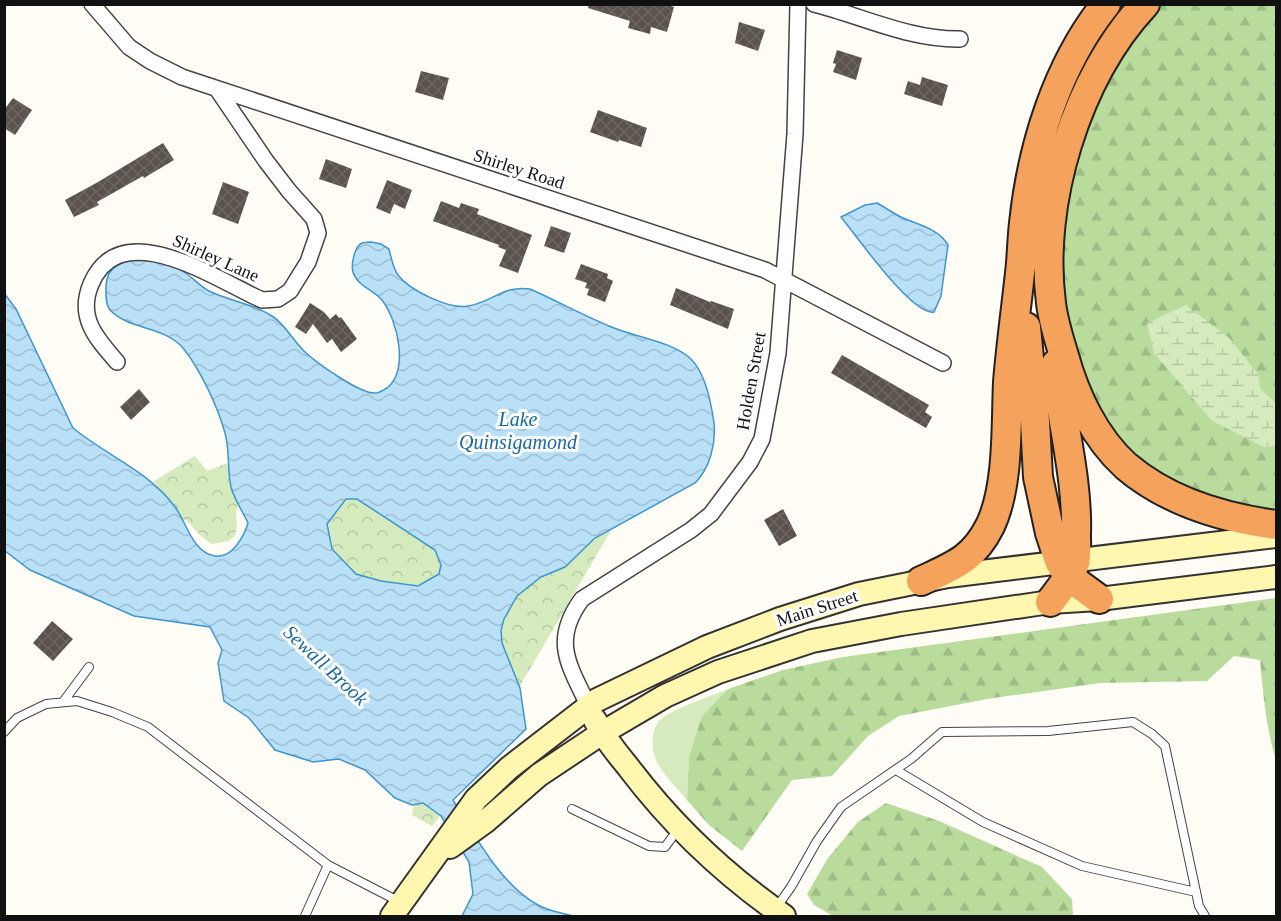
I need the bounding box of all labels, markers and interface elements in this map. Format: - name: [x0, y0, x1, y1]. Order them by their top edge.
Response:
- street label: Shirley Road: [471, 145, 567, 193]
- street label: Shirley Lane: [170, 230, 262, 286]
- street label: Holden Street: [733, 330, 769, 432]
- water label: Lake Quinsigamond: [459, 408, 578, 454]
- street label: Main Street: [774, 585, 860, 631]
- water label: Sewall Brook: [280, 621, 373, 710]

